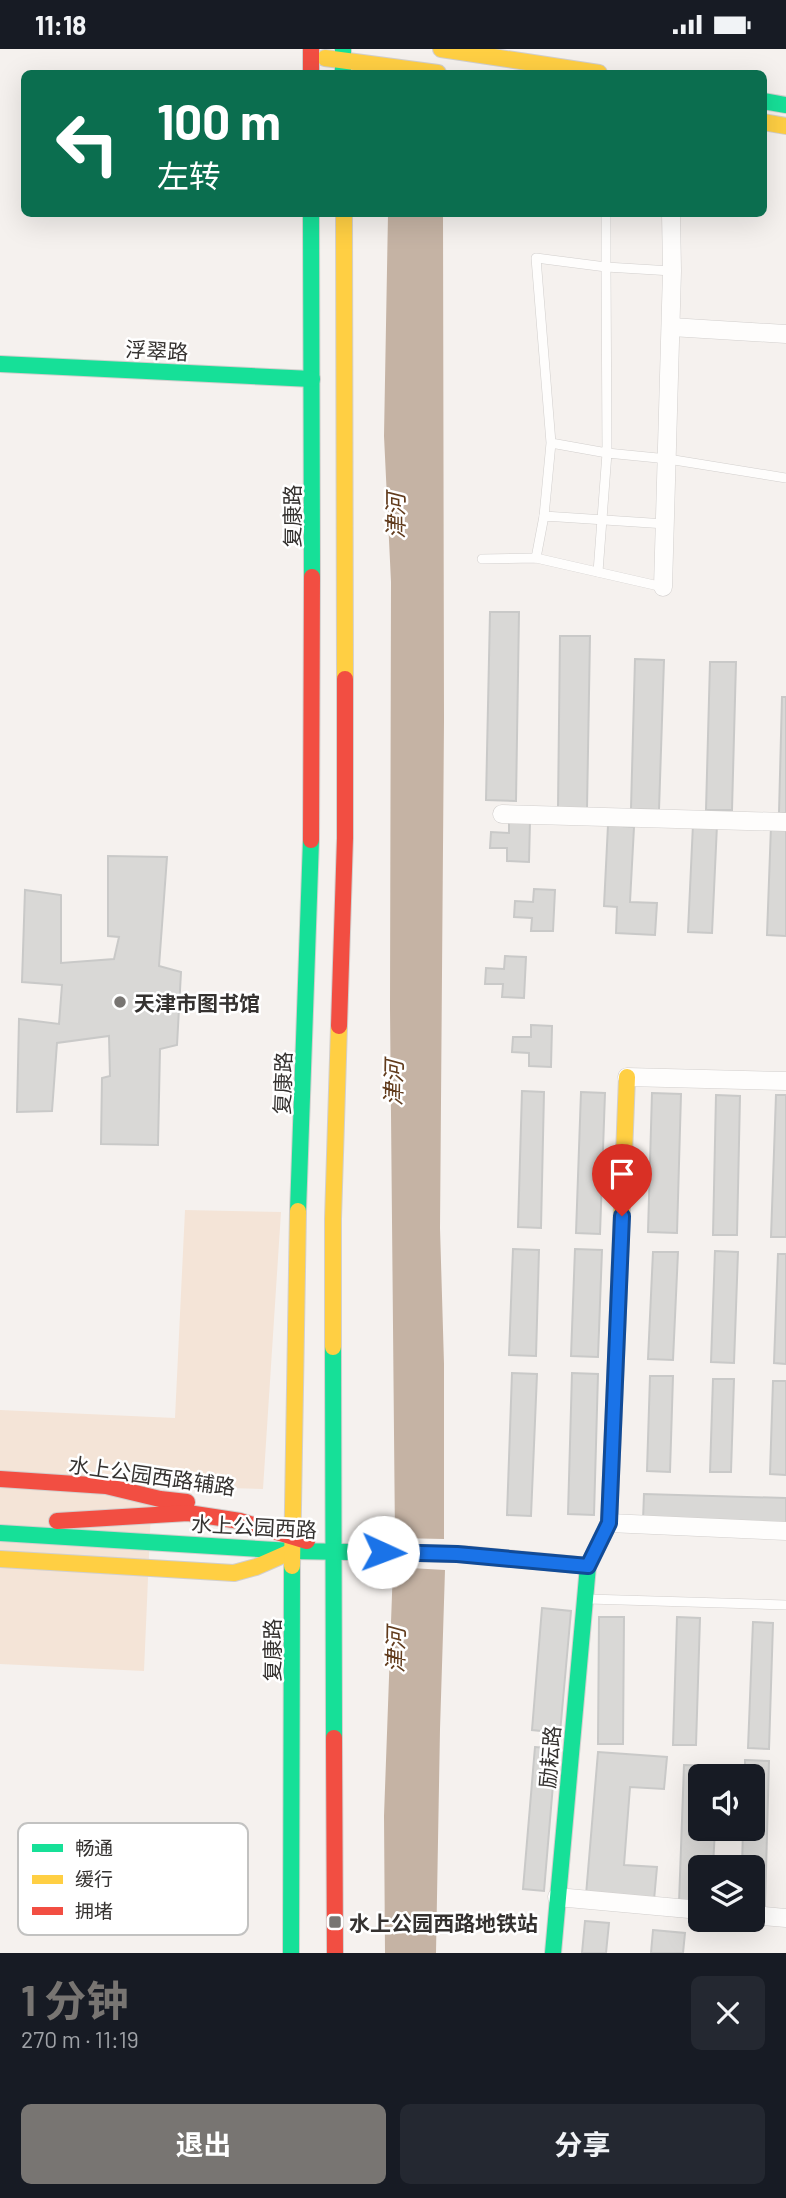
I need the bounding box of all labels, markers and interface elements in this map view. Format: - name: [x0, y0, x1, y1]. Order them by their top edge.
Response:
- text: 11:18: [35, 9, 86, 40]
- text: 100 m: [157, 91, 281, 150]
- icon: left: [42, 98, 133, 189]
- text: 左转: [157, 156, 221, 194]
- street label: 浮翠路: [125, 336, 189, 364]
- street label: 复康路: [279, 485, 304, 548]
- water label: 津河: [381, 489, 409, 539]
- place label: 天津市图书馆: [134, 990, 260, 1015]
- marker: 天津市图书馆: [112, 994, 128, 1010]
- street label: 复康路: [268, 1051, 296, 1115]
- water label: 津河: [379, 1056, 407, 1106]
- pin: [592, 1144, 652, 1216]
- icon: arrive: [603, 1155, 641, 1193]
- street label: 水上公园西路辅路: [67, 1451, 237, 1499]
- street label: 水上公园西路: [190, 1510, 318, 1542]
- position arrow: [346, 1515, 420, 1589]
- street label: 复康路: [259, 1619, 284, 1682]
- water label: 津河: [381, 1623, 409, 1673]
- street label: 励耘路: [534, 1725, 564, 1789]
- map controls: [688, 1764, 765, 1932]
- button: sound: [688, 1764, 765, 1841]
- legend: [18, 1823, 248, 1935]
- text: 畅通: [75, 1836, 113, 1859]
- button: layers: [688, 1855, 765, 1932]
- text: 缓行: [75, 1867, 113, 1890]
- text: 拥堵: [75, 1899, 113, 1922]
- place label: 水上公园西路地铁站: [349, 1910, 538, 1935]
- marker: 水上公园西路地铁站: [327, 1914, 343, 1930]
- text: 1 分钟: [21, 1974, 128, 2024]
- button: close: [691, 1976, 765, 2050]
- text: 270 m · 11:19: [21, 2025, 139, 2053]
- button: 退出: [21, 2104, 386, 2184]
- button: 分享: [400, 2104, 765, 2184]

